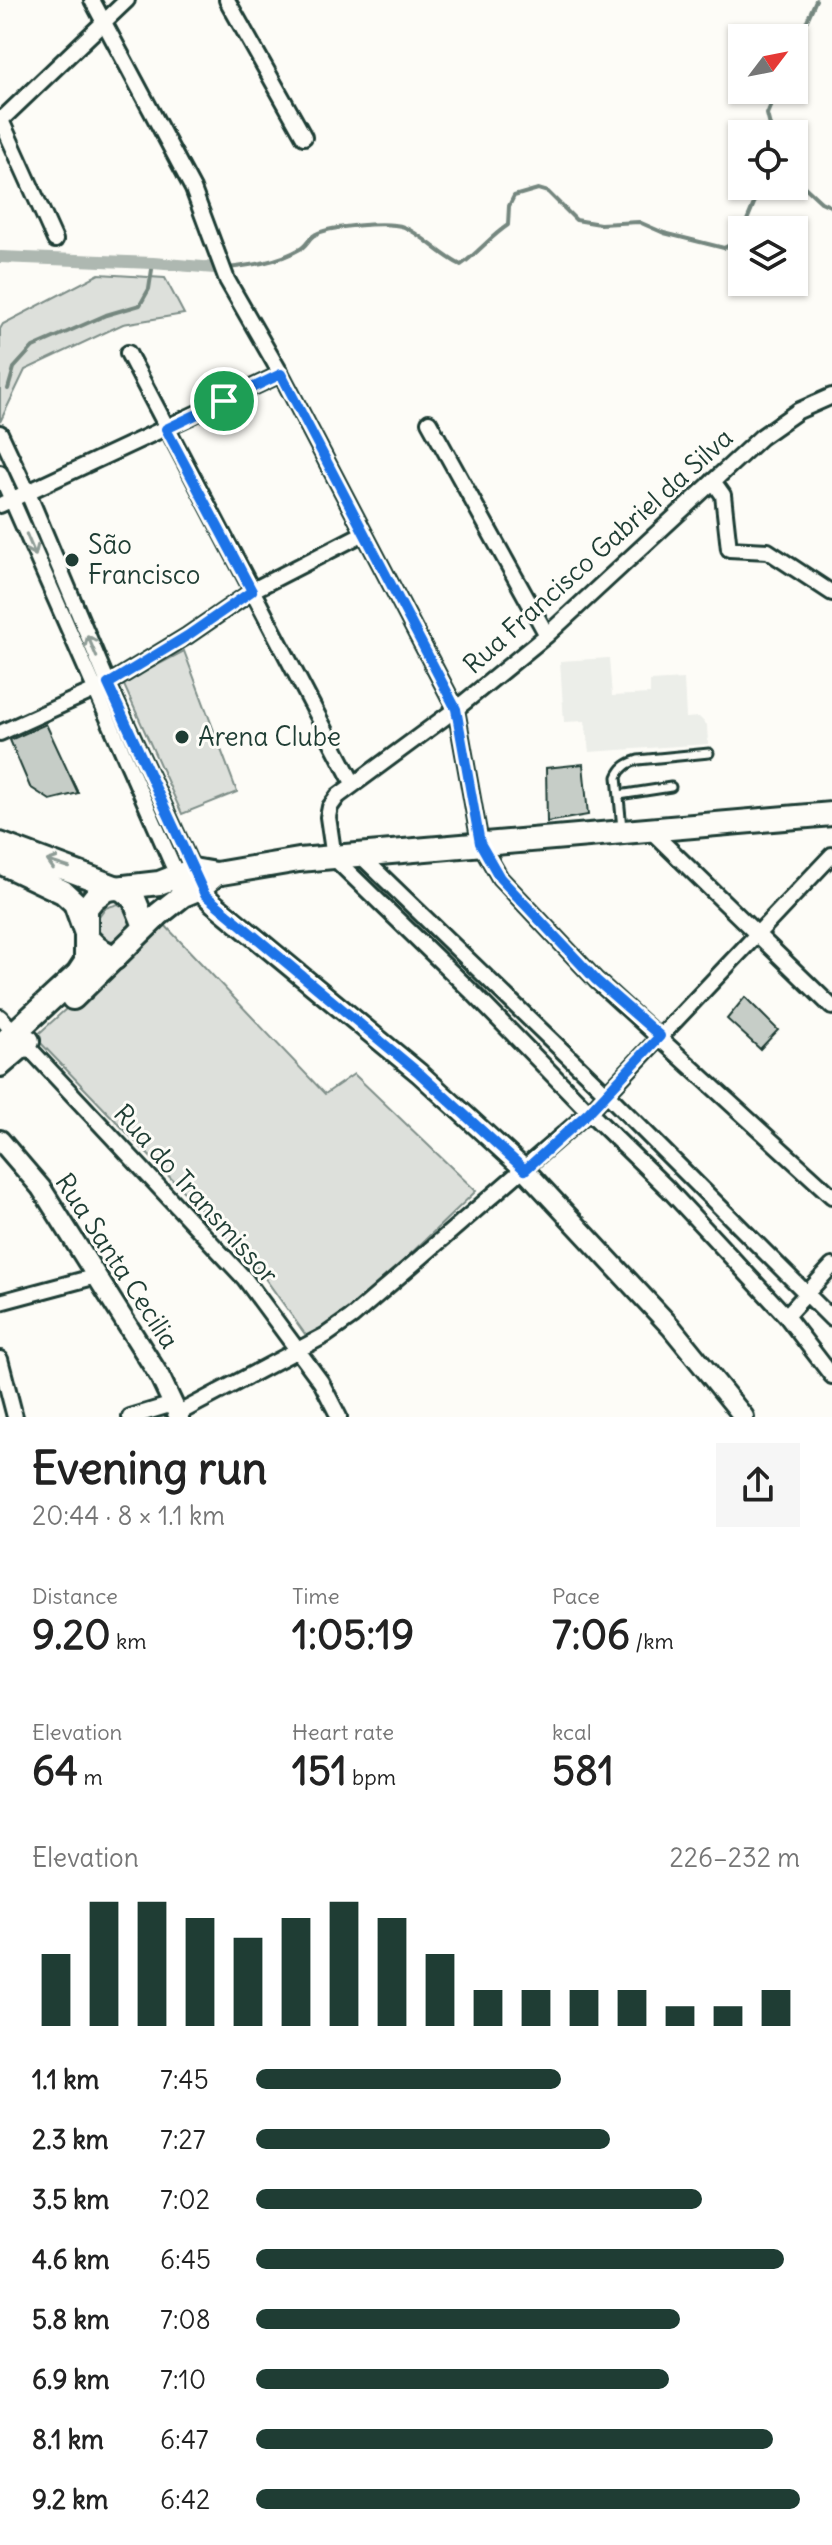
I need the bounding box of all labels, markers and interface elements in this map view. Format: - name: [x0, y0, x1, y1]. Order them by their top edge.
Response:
- north arrow: [728, 24, 808, 104]
- map controls: [728, 24, 808, 296]
- button: locate: [728, 120, 808, 200]
- button: layers: [728, 216, 808, 296]
- pin: [190, 367, 258, 435]
- icon: arrive: [202, 379, 246, 423]
- street label: Rua Francisco Gabriel da Silva: [456, 421, 739, 680]
- place label: São Francisco: [88, 528, 200, 591]
- one-way arrow: [24, 532, 39, 556]
- marker: São Francisco: [63, 551, 81, 569]
- one-way arrow: [84, 634, 99, 659]
- place label: Arena Clube: [198, 720, 341, 753]
- marker: Arena Clube: [173, 728, 191, 746]
- one-way arrow: [45, 856, 70, 871]
- street label: Rua do Transmissor: [107, 1097, 286, 1290]
- street label: Rua Santa Cecilia: [48, 1167, 186, 1355]
- text: Evening run: [32, 1441, 267, 1496]
- button: share: [716, 1443, 800, 1527]
- text: 20:44 · 8 × 1.1 km: [32, 1499, 225, 1532]
- text: Distance: [32, 1582, 118, 1610]
- text: Time: [292, 1582, 340, 1610]
- text: Pace: [552, 1582, 600, 1610]
- text: 9.20: [32, 1610, 111, 1660]
- text: 1:05:19: [292, 1610, 414, 1660]
- text: 7:06: [552, 1610, 630, 1660]
- text: km: [111, 1627, 146, 1655]
- text: /km: [630, 1627, 674, 1655]
- text: Elevation: [32, 1718, 122, 1746]
- text: Heart rate: [292, 1718, 394, 1746]
- text: kcal: [552, 1718, 592, 1746]
- text: 64: [32, 1746, 78, 1796]
- text: 151: [292, 1746, 347, 1796]
- text: 581: [552, 1746, 614, 1796]
- text: m: [78, 1763, 103, 1791]
- text: bpm: [347, 1763, 396, 1791]
- text: Elevation: [32, 1841, 139, 1874]
- text: 226–232 m: [669, 1841, 800, 1874]
- text: 1.1 km: [32, 2063, 99, 2096]
- text: 7:45: [160, 2063, 209, 2096]
- text: 2.3 km: [32, 2123, 109, 2156]
- text: 7:27: [160, 2123, 206, 2156]
- text: 3.5 km: [32, 2183, 109, 2216]
- text: 7:02: [160, 2183, 210, 2216]
- text: 4.6 km: [32, 2243, 110, 2276]
- text: 6:45: [160, 2243, 211, 2276]
- text: 5.8 km: [32, 2303, 110, 2336]
- text: 7:08: [160, 2303, 211, 2336]
- text: 6.9 km: [32, 2363, 110, 2396]
- text: 7:10: [160, 2363, 206, 2396]
- text: 8.1 km: [32, 2423, 104, 2456]
- text: 6:47: [160, 2423, 208, 2456]
- text: 9.2 km: [32, 2483, 108, 2516]
- text: 6:42: [160, 2483, 210, 2516]

